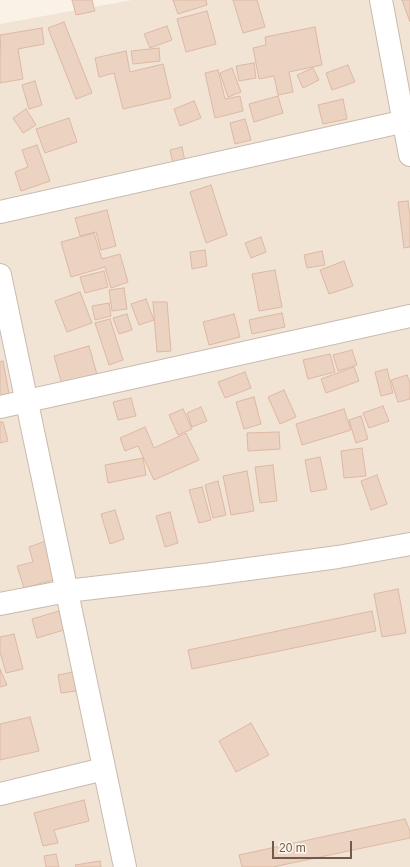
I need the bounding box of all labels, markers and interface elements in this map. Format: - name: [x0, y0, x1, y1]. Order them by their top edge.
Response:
- scale bar: [274, 833, 354, 859]
- text: 20 m: [279, 841, 306, 855]

